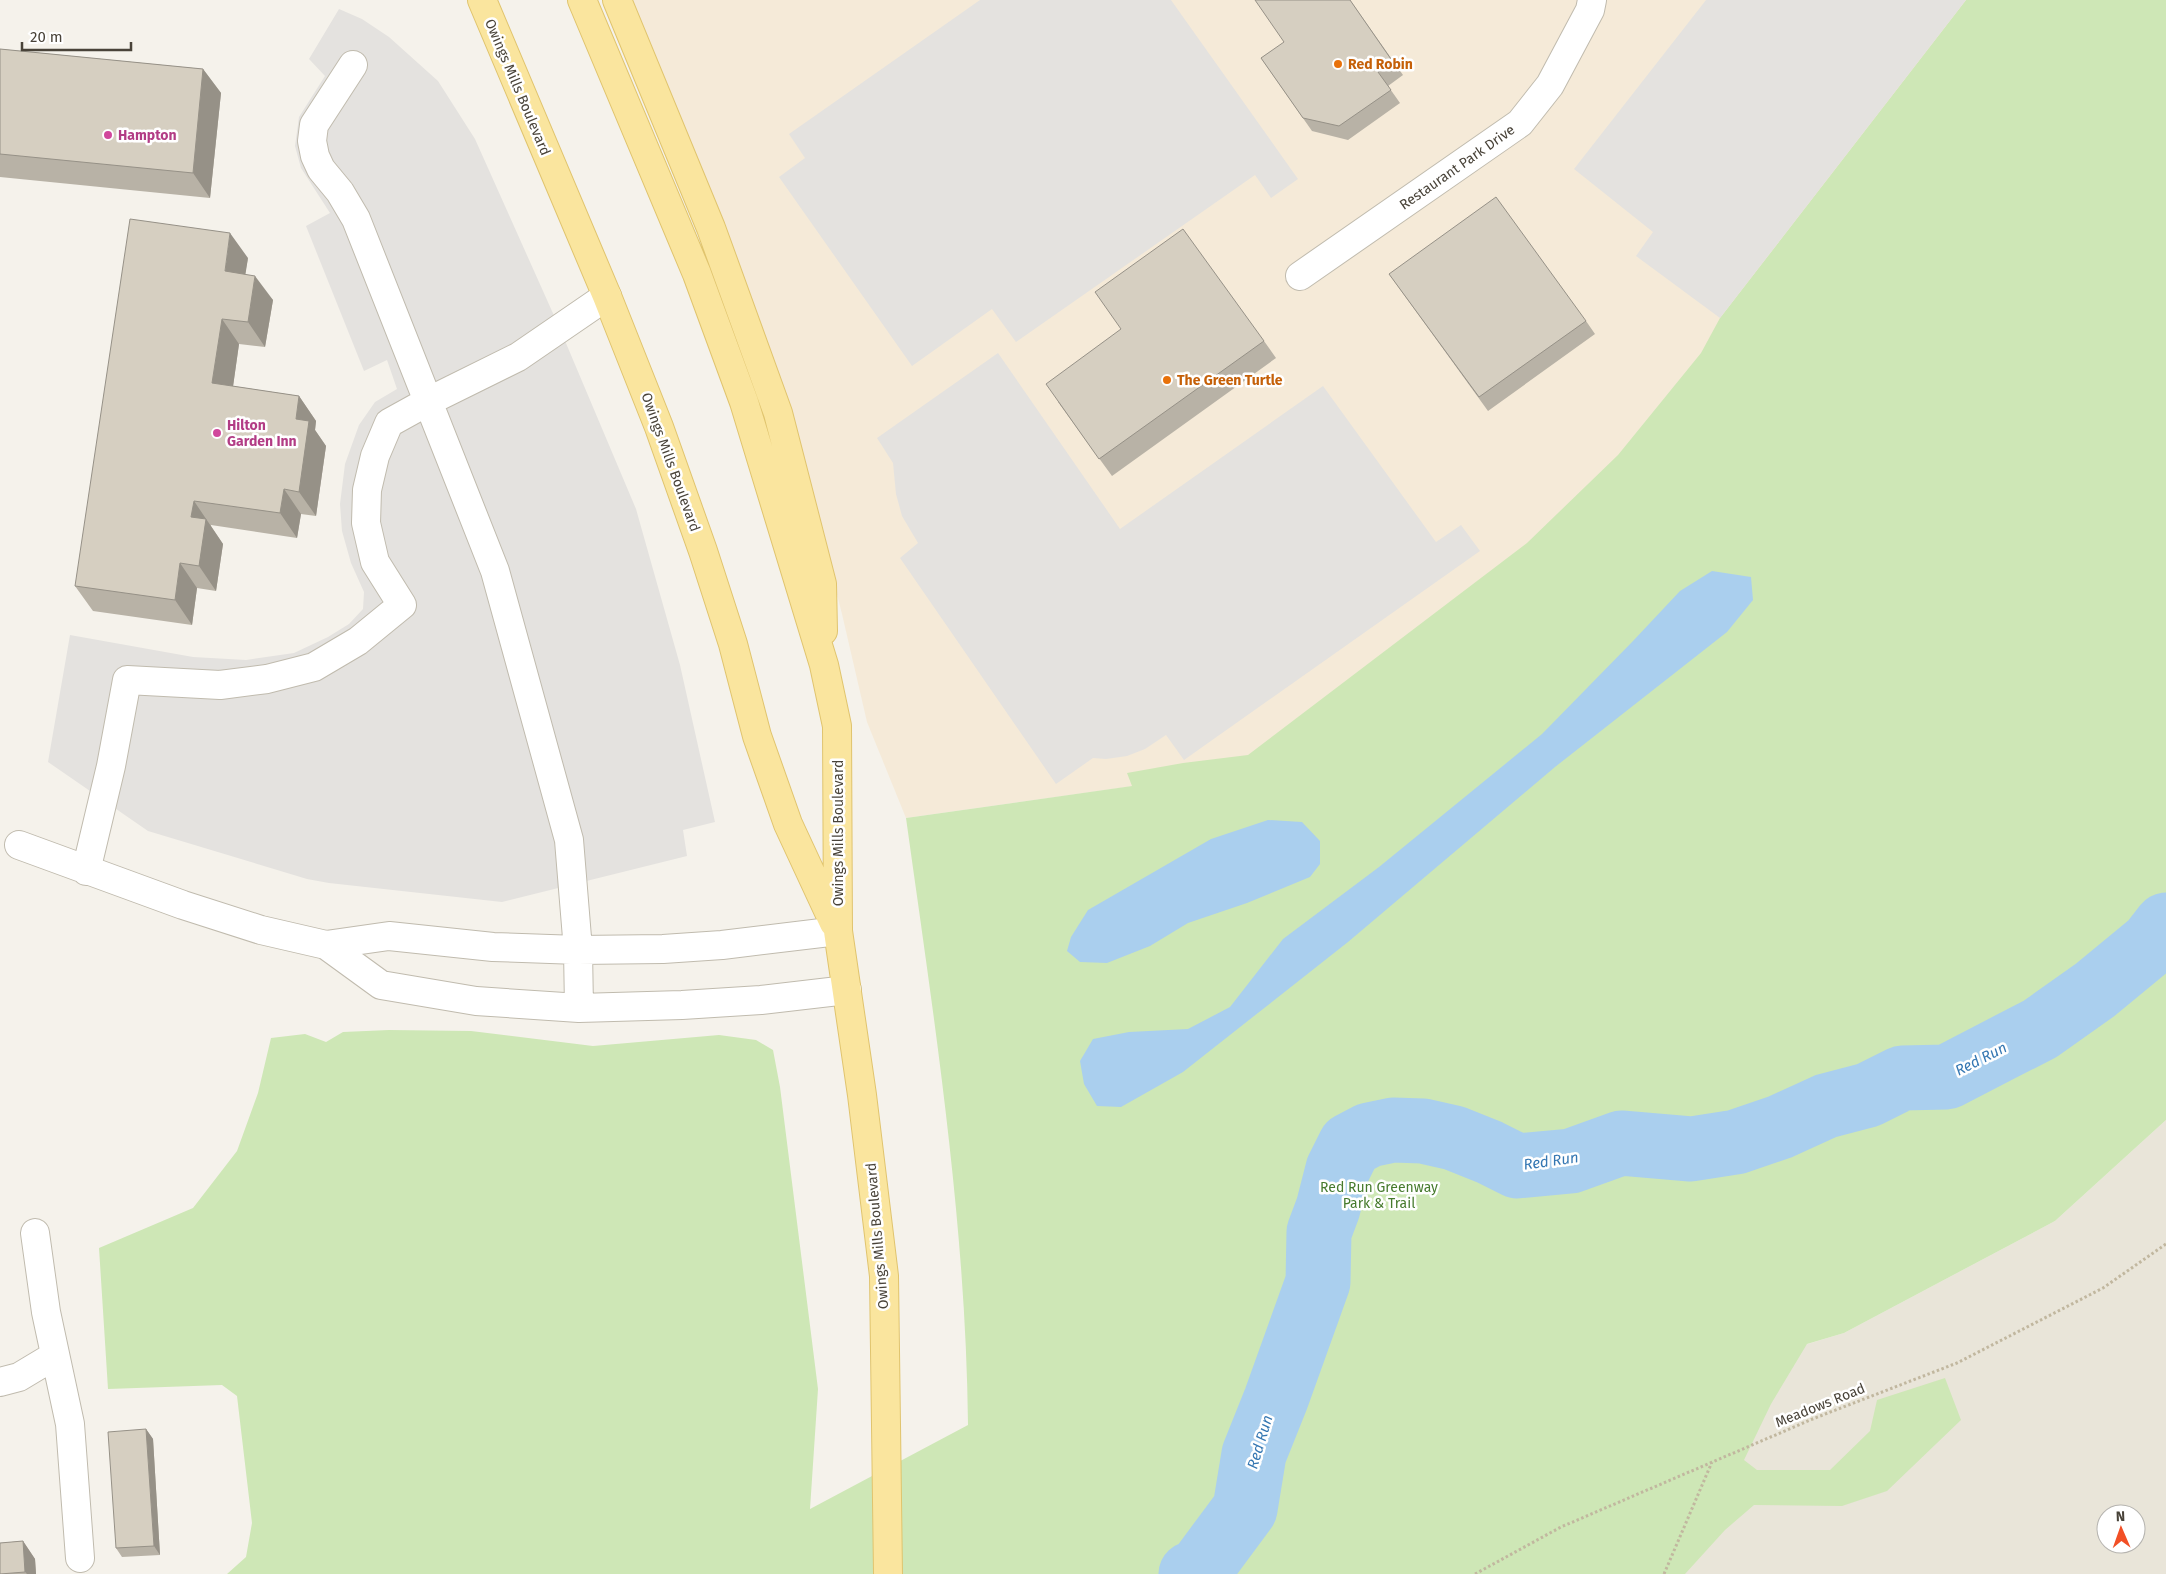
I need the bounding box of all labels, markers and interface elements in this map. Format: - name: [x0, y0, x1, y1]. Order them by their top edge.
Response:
- street label: Owings Mills Boulevard: [481, 16, 554, 158]
- scale bar: [22, 20, 131, 52]
- text: 20 m: [30, 28, 63, 46]
- place label: Red Robin: [1348, 56, 1413, 73]
- marker: Red Robin: [1332, 58, 1344, 70]
- street label: Restaurant Park Drive: [1396, 121, 1518, 214]
- place label: Hampton: [118, 127, 177, 144]
- marker: Hampton: [102, 129, 114, 141]
- place label: The Green Turtle: [1177, 372, 1283, 389]
- marker: The Green Turtle: [1161, 374, 1173, 386]
- street label: Owings Mills Boulevard: [637, 390, 704, 534]
- place label: Hilton Garden Inn: [227, 417, 297, 450]
- marker: Hilton Garden Inn: [211, 427, 223, 439]
- street label: Owings Mills Boulevard: [830, 760, 847, 906]
- water label: Red Run: [1952, 1038, 2010, 1080]
- water label: Red Run: [1522, 1148, 1580, 1174]
- street label: Owings Mills Boulevard: [863, 1162, 892, 1310]
- park label: Red Run Greenway Park & Trail: [1320, 1179, 1438, 1212]
- street label: Meadows Road: [1773, 1380, 1867, 1431]
- water label: Red Run: [1243, 1413, 1277, 1471]
- north arrow: [2096, 1504, 2146, 1554]
- text: N: [2116, 1508, 2126, 1525]

